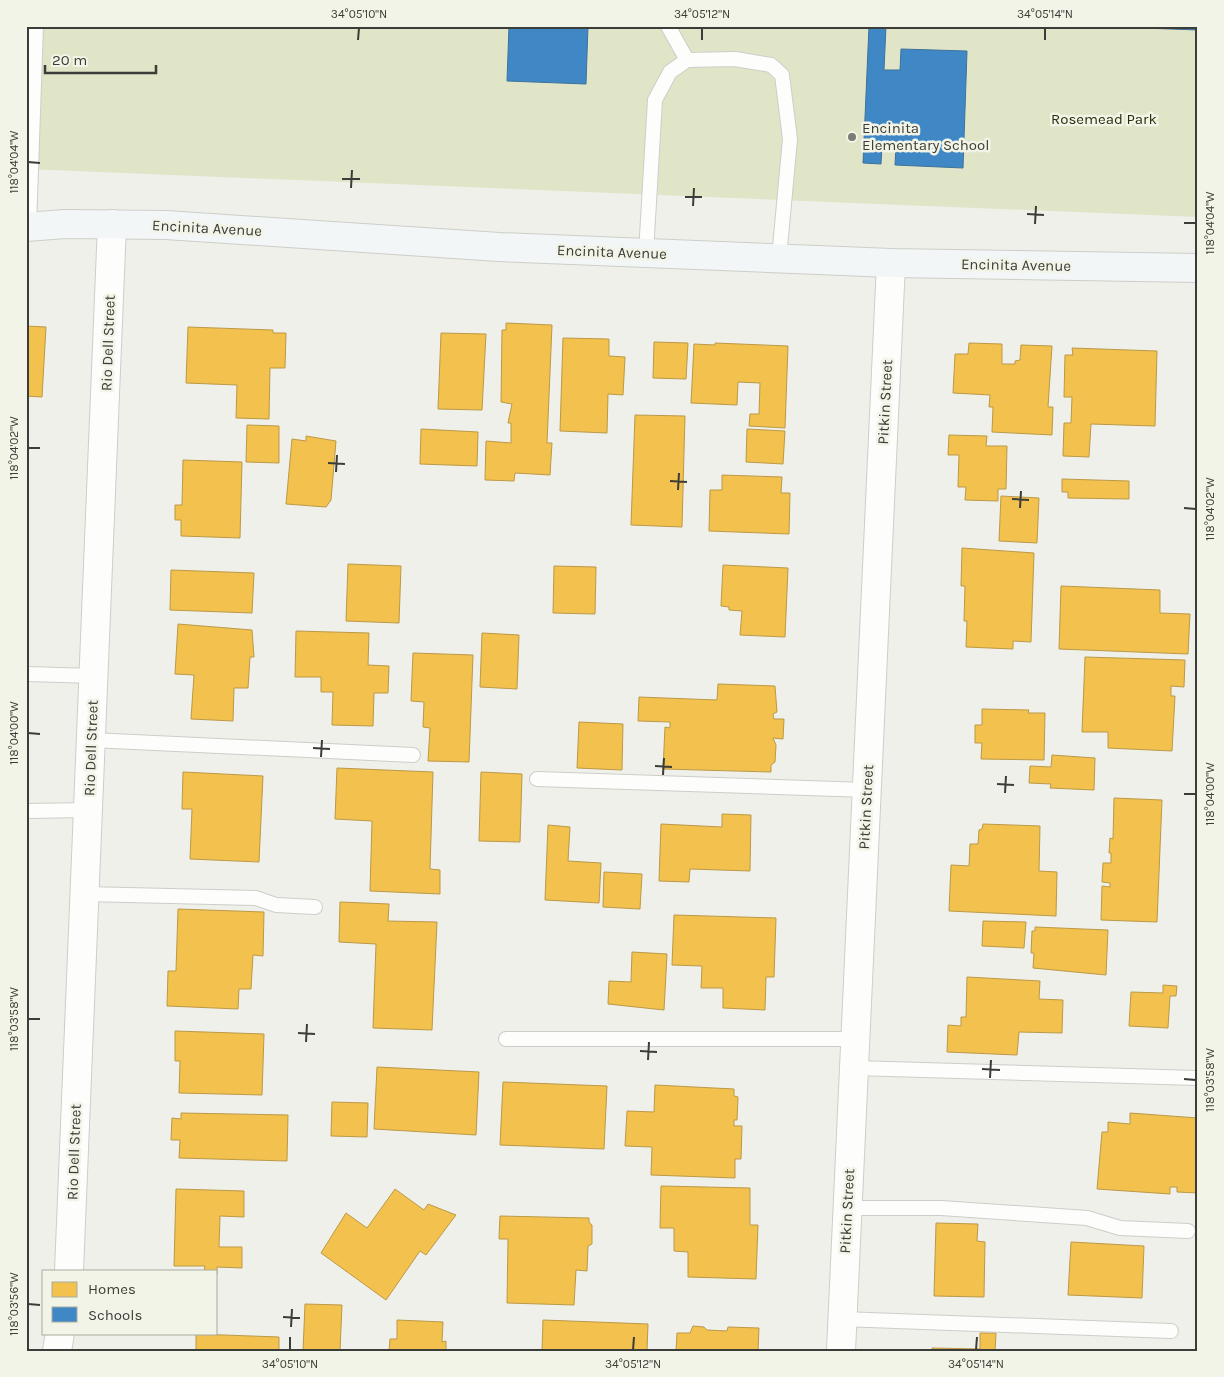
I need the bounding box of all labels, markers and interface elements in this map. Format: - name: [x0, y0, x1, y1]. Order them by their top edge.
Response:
- text: 34°05'10"N: [331, 7, 387, 21]
- text: 34°05'12"N: [674, 7, 730, 21]
- text: 34°05'14"N: [1017, 7, 1073, 21]
- scale bar: [45, 42, 156, 74]
- text: 20 m: [52, 51, 87, 69]
- park label: Rosemead Park: [1051, 110, 1157, 128]
- place label: Encinita Elementary School: [862, 119, 989, 154]
- text: 118°04'04"W: [7, 130, 21, 194]
- marker: Encinita Elementary School: [846, 131, 858, 143]
- text: 118°04'04"W: [1203, 191, 1217, 255]
- street label: Encinita Avenue: [152, 216, 262, 240]
- street label: Encinita Avenue: [557, 241, 667, 263]
- street label: Encinita Avenue: [961, 255, 1071, 275]
- street label: Rio Dell Street: [97, 294, 119, 391]
- street label: Pitkin Street: [874, 359, 896, 445]
- text: 118°04'02"W: [7, 416, 21, 480]
- text: 118°04'02"W: [1203, 477, 1217, 541]
- street label: Rio Dell Street: [80, 699, 102, 796]
- text: 118°04'00"W: [7, 701, 21, 765]
- text: 118°04'00"W: [1203, 762, 1217, 826]
- street label: Pitkin Street: [855, 764, 877, 850]
- text: 118°03'58"W: [7, 987, 21, 1051]
- text: 118°03'58"W: [1203, 1048, 1217, 1112]
- street label: Rio Dell Street: [63, 1103, 85, 1200]
- street label: Pitkin Street: [836, 1168, 858, 1254]
- legend: [42, 1270, 218, 1334]
- text: 118°03'56"W: [7, 1272, 21, 1336]
- text: Homes: [88, 1280, 136, 1298]
- text: Schools: [88, 1306, 142, 1324]
- text: 34°05'10"N: [262, 1357, 318, 1371]
- text: 34°05'12"N: [605, 1357, 661, 1371]
- text: 34°05'14"N: [948, 1357, 1004, 1371]

